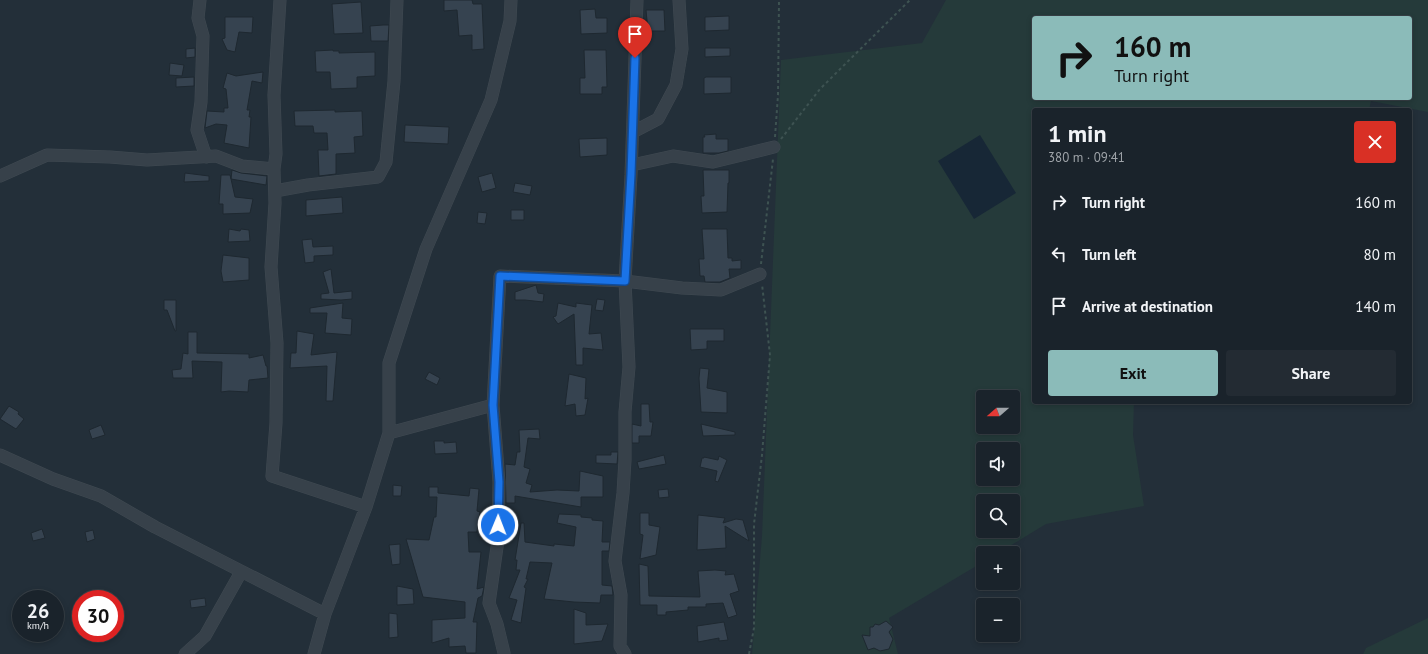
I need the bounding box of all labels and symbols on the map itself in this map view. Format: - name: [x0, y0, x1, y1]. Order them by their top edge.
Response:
- pin: [618, 17, 652, 58]
- north arrow: [976, 390, 1020, 434]
- position arrow: [477, 504, 519, 546]
- speed limit sign: 30: [72, 590, 124, 642]

